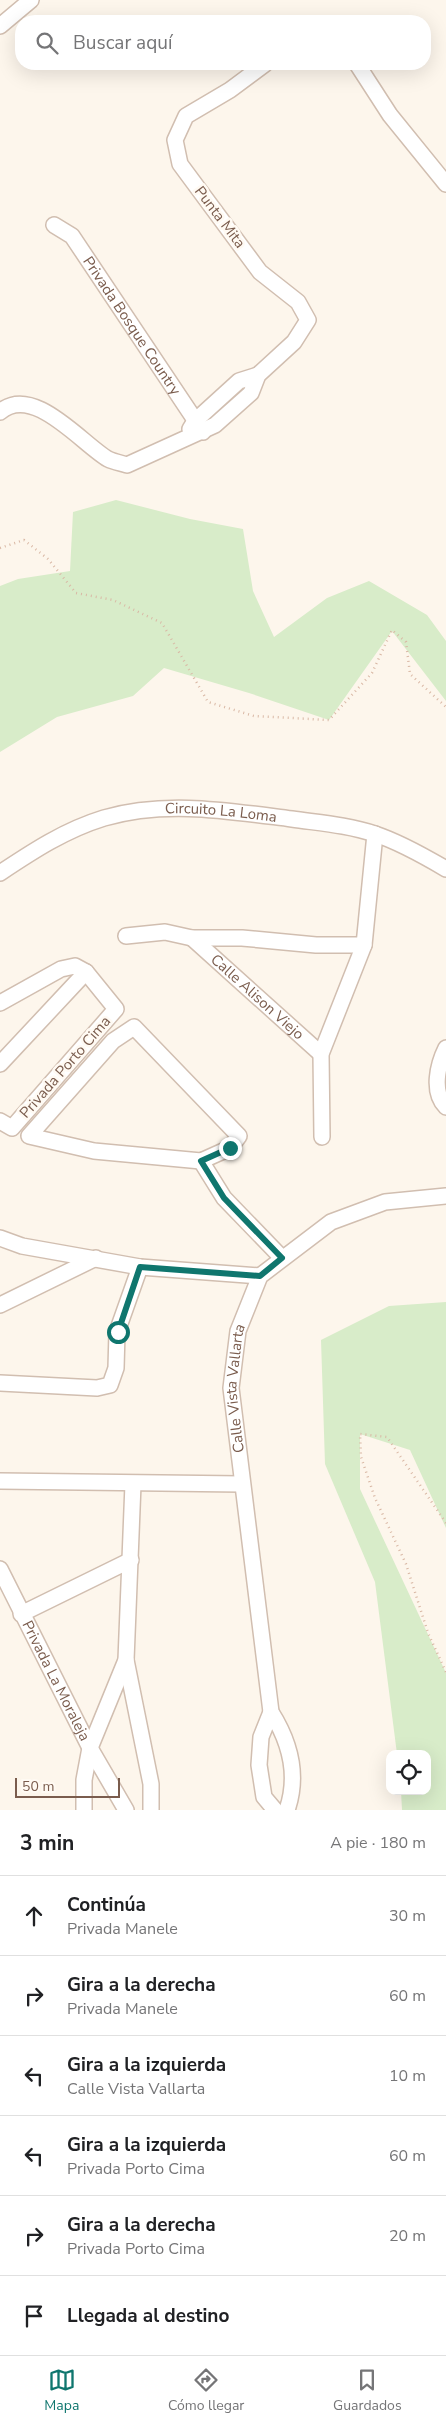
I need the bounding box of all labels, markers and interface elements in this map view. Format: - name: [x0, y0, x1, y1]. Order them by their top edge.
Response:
- search box: [15, 15, 431, 70]
- icon: search: [33, 29, 61, 57]
- text: Buscar aquí: [73, 30, 172, 56]
- street label: Punta Mita: [190, 182, 250, 252]
- street label: Privada Bosque Country: [78, 253, 186, 399]
- street label: Circuito La Loma: [165, 798, 278, 827]
- street label: Calle Alison Viejo: [206, 950, 308, 1044]
- street label: Privada Porto Cima: [15, 1012, 115, 1122]
- route end: [219, 1137, 242, 1160]
- route start: [107, 1321, 130, 1344]
- street label: Calle Vista Vallarta: [221, 1321, 250, 1454]
- street label: Privada La Moraleja: [17, 1617, 95, 1744]
- map controls: [386, 1750, 431, 1795]
- button: locate: [386, 1750, 431, 1795]
- scale bar: [15, 1775, 120, 1798]
- text: 50 m: [22, 1777, 54, 1796]
- text: 3 min: [20, 1829, 74, 1857]
- text: A pie · 180 m: [330, 1832, 426, 1854]
- text: Continúa: [67, 1892, 146, 1918]
- icon: ahead: [20, 1902, 48, 1930]
- text: 30 m: [389, 1905, 426, 1927]
- text: Privada Manele: [67, 1918, 178, 1940]
- text: Gira a la derecha: [67, 1972, 216, 1998]
- icon: right: [20, 1982, 48, 2010]
- text: 60 m: [389, 1985, 426, 2007]
- text: Privada Manele: [67, 1998, 178, 2020]
- text: Gira a la izquierda: [67, 2052, 226, 2078]
- icon: left: [20, 2062, 48, 2090]
- text: 10 m: [389, 2065, 426, 2087]
- text: Calle Vista Vallarta: [67, 2078, 205, 2100]
- text: Gira a la izquierda: [67, 2132, 226, 2158]
- icon: left: [20, 2142, 48, 2170]
- text: 60 m: [389, 2145, 426, 2167]
- text: Privada Porto Cima: [67, 2158, 205, 2180]
- text: Gira a la derecha: [67, 2212, 216, 2238]
- icon: right: [20, 2222, 48, 2250]
- text: 20 m: [389, 2225, 426, 2247]
- text: Privada Porto Cima: [67, 2238, 205, 2260]
- icon: arrive: [20, 2302, 48, 2330]
- text: Llegada al destino: [67, 2303, 229, 2329]
- tab: Mapa: [44, 2366, 79, 2415]
- tab: Cómo llegar: [168, 2366, 244, 2415]
- tab: Guardados: [333, 2366, 402, 2415]

